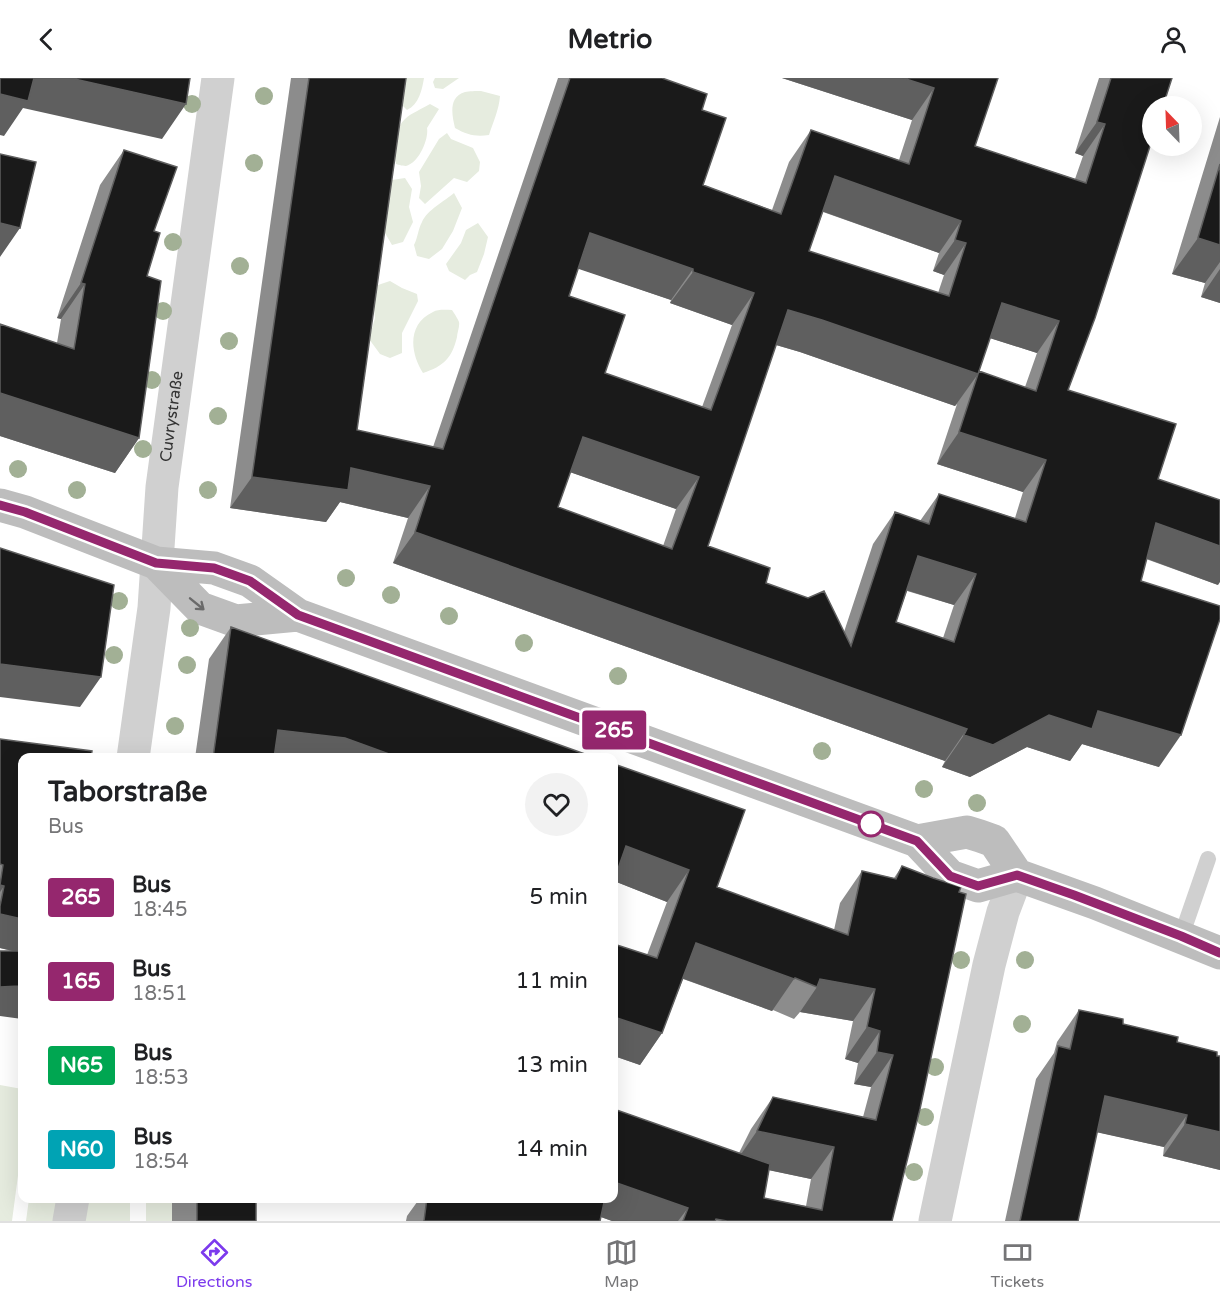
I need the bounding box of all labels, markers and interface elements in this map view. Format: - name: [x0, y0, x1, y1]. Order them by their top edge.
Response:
- icon: back: [30, 23, 63, 56]
- text: Metrio: [568, 23, 652, 56]
- icon: person: [1157, 23, 1190, 56]
- north arrow: [1142, 96, 1202, 156]
- map controls: [1142, 96, 1202, 156]
- street label: Cuvrystraße: [156, 370, 188, 463]
- one-way arrow: [189, 598, 205, 611]
- line badge: 265: [580, 710, 648, 750]
- text: 265: [594, 718, 634, 743]
- button: heart: [525, 773, 588, 836]
- text: Taborstraße: [48, 775, 207, 809]
- unlabelled marker: [858, 811, 884, 837]
- text: Bus: [48, 815, 84, 839]
- text: Bus: [132, 872, 171, 898]
- text: 5 min: [529, 884, 588, 910]
- text: 265: [61, 885, 101, 910]
- text: 18:45: [132, 898, 187, 922]
- text: Bus: [132, 956, 171, 982]
- text: 11 min: [516, 968, 588, 994]
- text: 165: [61, 969, 101, 994]
- text: 18:51: [132, 982, 187, 1006]
- text: Bus: [133, 1040, 172, 1066]
- text: 13 min: [516, 1052, 588, 1078]
- text: N65: [60, 1053, 103, 1078]
- text: 18:53: [133, 1066, 189, 1090]
- text: Bus: [133, 1124, 172, 1150]
- text: 14 min: [516, 1136, 588, 1162]
- text: N60: [60, 1137, 103, 1162]
- text: 18:54: [133, 1150, 189, 1174]
- tab: Directions: [176, 1236, 252, 1292]
- tab: Map: [604, 1236, 639, 1292]
- tab: Tickets: [991, 1236, 1044, 1292]

